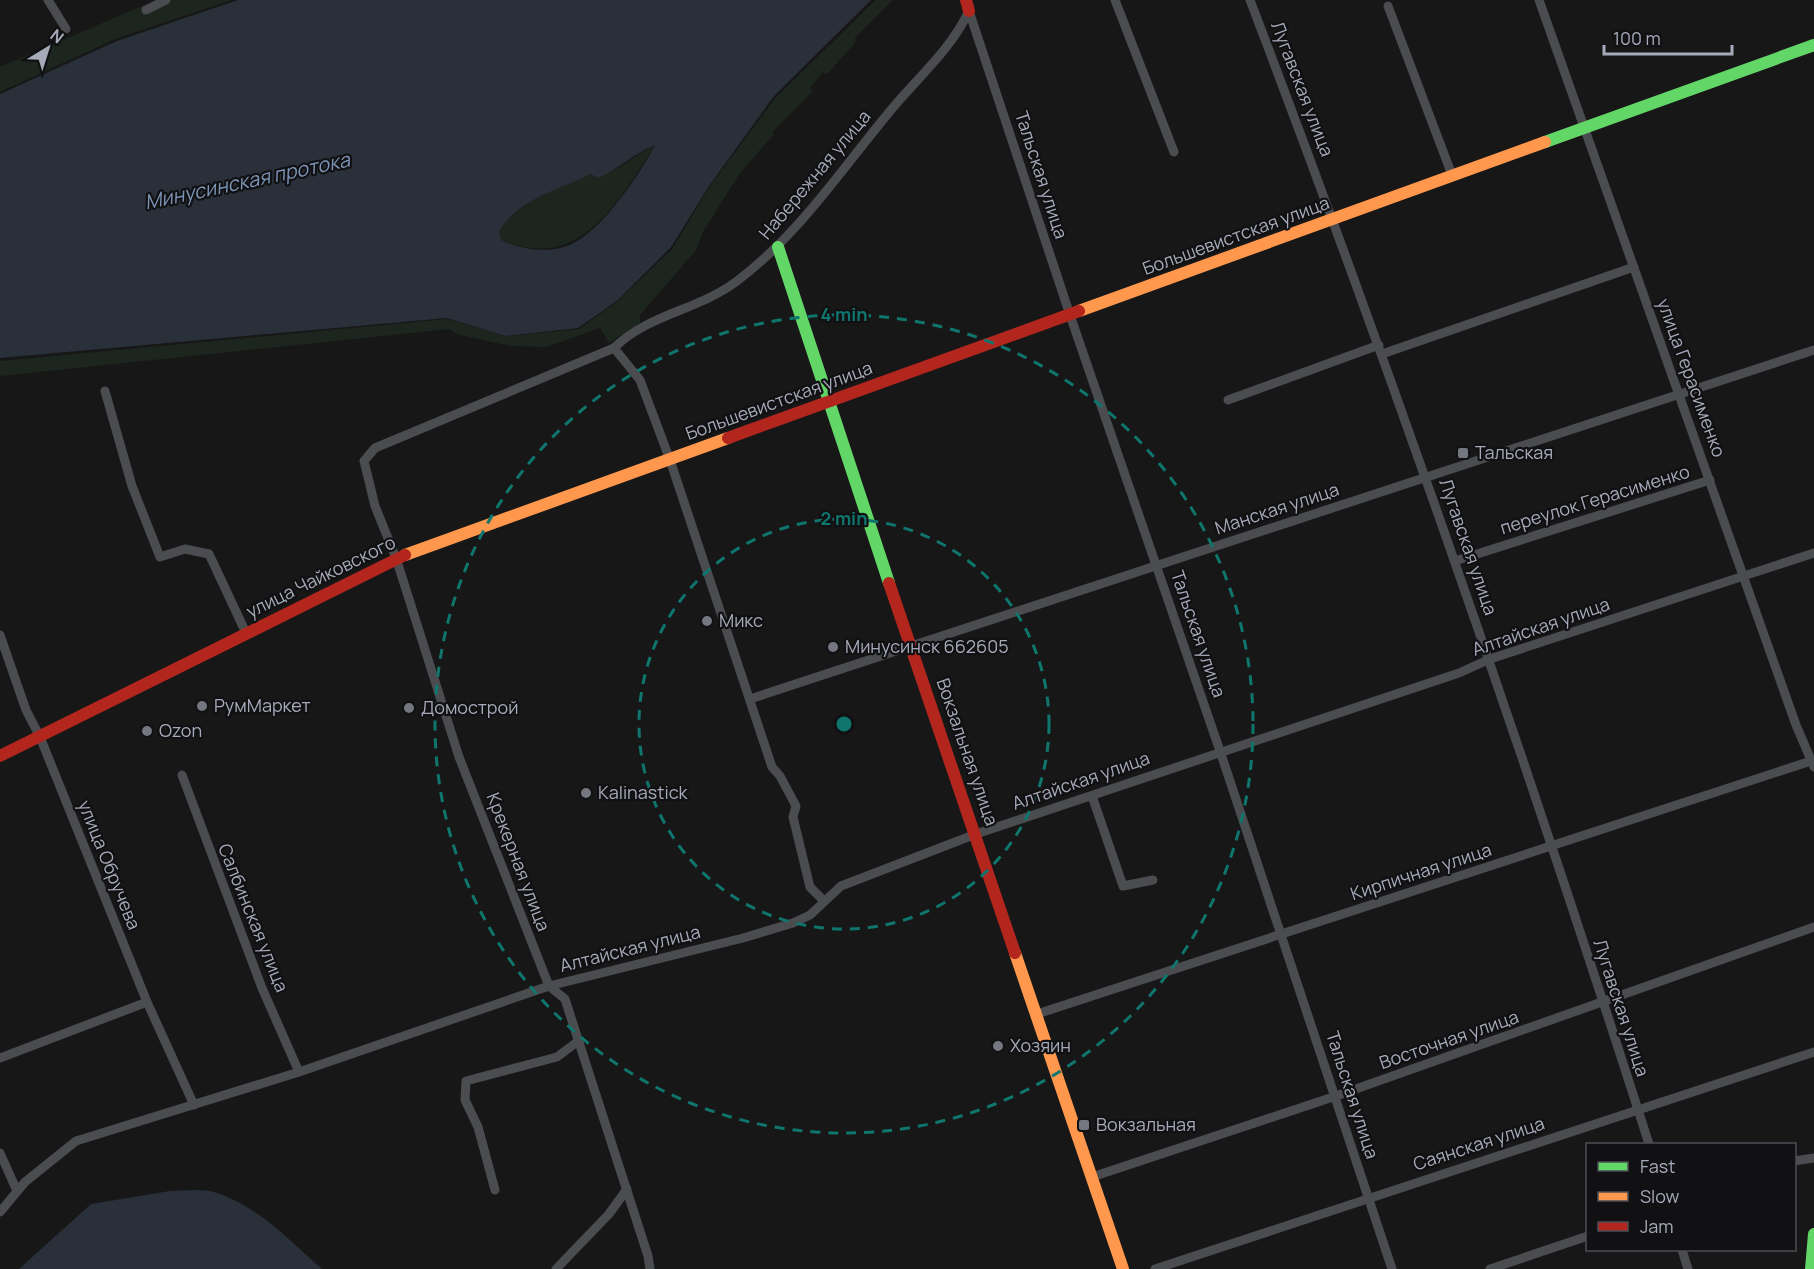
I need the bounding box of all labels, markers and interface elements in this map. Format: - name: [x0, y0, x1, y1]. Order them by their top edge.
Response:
- north arrow: [18, 18, 78, 78]
- street label: Лугавская улица: [1266, 18, 1340, 160]
- scale bar: [1604, 18, 1732, 56]
- text: N: [46, 24, 69, 48]
- text: 100 m: [1613, 26, 1661, 50]
- street label: Набережная улица: [753, 105, 875, 244]
- street label: Тальская улица: [1010, 108, 1074, 242]
- water label: Минусинская протока: [142, 145, 353, 215]
- street label: Большевистская улица: [1139, 190, 1332, 280]
- street label: улица Герасименко: [1652, 295, 1732, 460]
- text: 4 min: [820, 302, 868, 326]
- street label: Большевистская улица: [682, 355, 875, 445]
- place label: Тальская: [1475, 440, 1553, 464]
- marker: Тальская: [1456, 446, 1470, 460]
- street label: переулок Герасименко: [1497, 459, 1692, 539]
- street label: Лугавская улица: [1434, 475, 1504, 618]
- street label: Манская улица: [1212, 477, 1342, 539]
- text: 2 min: [821, 506, 867, 530]
- street label: улица Чайковского: [242, 529, 399, 623]
- street label: Тальская улица: [1166, 567, 1232, 700]
- street label: Алтайская улица: [1469, 591, 1613, 661]
- place label: Микс: [719, 608, 763, 632]
- marker: Микс: [700, 614, 714, 628]
- place label: Минусинск 662605: [845, 634, 1009, 658]
- marker: Минусинск 662605: [826, 640, 840, 654]
- street label: Вокзальная улица: [931, 675, 1004, 829]
- place label: РумМаркет: [214, 693, 311, 717]
- place label: Домострой: [421, 695, 518, 719]
- marker: РумМаркет: [195, 699, 209, 713]
- marker: Домострой: [402, 701, 416, 715]
- centre of rings: [834, 714, 854, 734]
- place label: Ozon: [159, 718, 202, 742]
- marker: Ozon: [140, 724, 154, 738]
- street label: Алтайская улица: [1009, 745, 1153, 815]
- place label: Kalinastick: [598, 780, 689, 804]
- marker: Kalinastick: [579, 786, 593, 800]
- street label: Крекерная улица: [481, 789, 556, 934]
- street label: улица Обручева: [73, 796, 147, 933]
- street label: Кирпичная улица: [1347, 837, 1494, 905]
- street label: Салбинская улица: [213, 840, 295, 995]
- street label: Алтайская улица: [557, 919, 703, 977]
- street label: Лугавская улица: [1588, 936, 1655, 1079]
- street label: Восточная улица: [1376, 1004, 1522, 1074]
- street label: Тальская улица: [1321, 1028, 1385, 1162]
- place label: Хозяин: [1010, 1033, 1071, 1057]
- marker: Хозяин: [991, 1039, 1005, 1053]
- street label: Саянская улица: [1410, 1111, 1547, 1176]
- place label: Вокзальная: [1096, 1112, 1196, 1136]
- marker: Вокзальная: [1077, 1118, 1091, 1132]
- legend: [1586, 1143, 1796, 1251]
- text: Fast: [1640, 1154, 1675, 1178]
- text: Slow: [1640, 1184, 1680, 1208]
- text: Jam: [1640, 1214, 1674, 1238]

